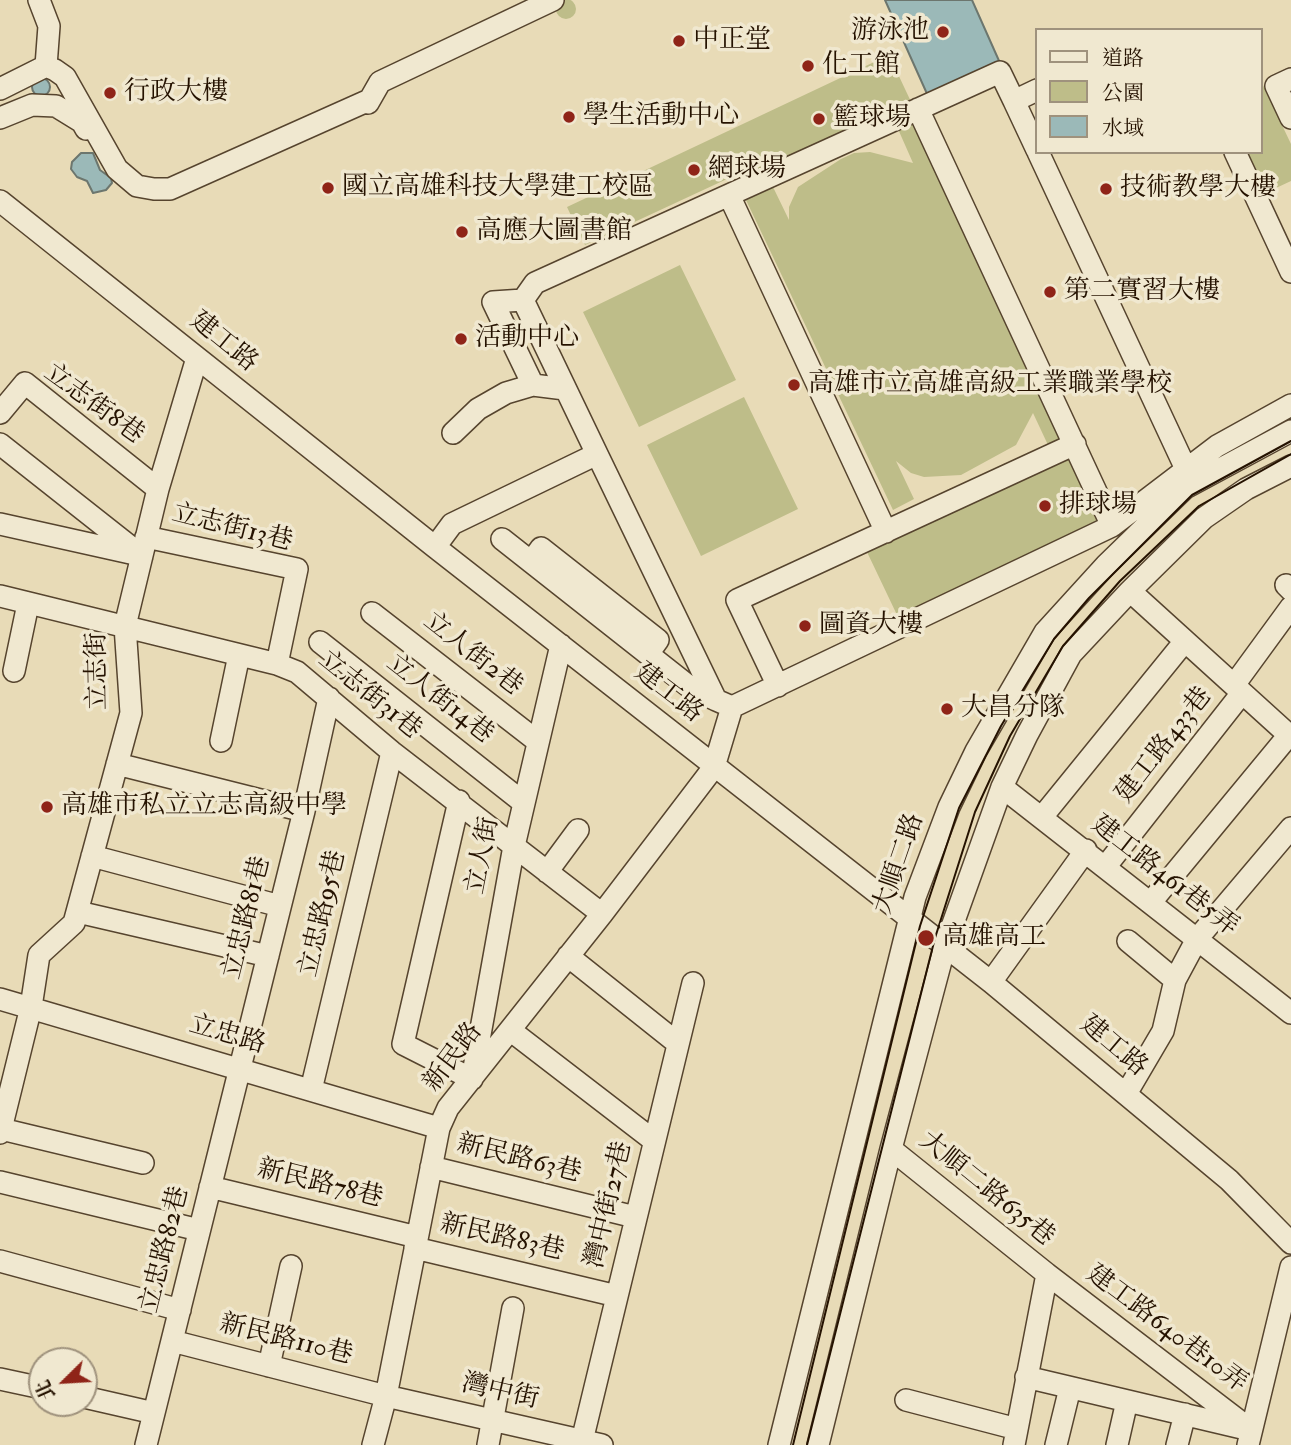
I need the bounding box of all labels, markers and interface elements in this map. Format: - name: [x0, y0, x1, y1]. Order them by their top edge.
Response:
- place label: 游泳池: [851, 16, 929, 48]
- marker: 游泳池: [935, 24, 951, 40]
- place label: 中正堂: [693, 25, 771, 57]
- legend: [1036, 28, 1263, 154]
- marker: 中正堂: [671, 33, 687, 49]
- text: 道路: [1102, 45, 1144, 72]
- place label: 化工館: [822, 50, 900, 82]
- marker: 化工館: [800, 58, 816, 74]
- place label: 行政大樓: [124, 77, 228, 109]
- text: 公園: [1102, 80, 1144, 107]
- marker: 行政大樓: [102, 85, 118, 101]
- place label: 學生活動中心: [583, 101, 739, 133]
- place label: 籃球場: [833, 103, 911, 135]
- marker: 學生活動中心: [561, 109, 577, 125]
- marker: 籃球場: [811, 111, 827, 127]
- text: 水域: [1102, 115, 1144, 142]
- place label: 網球場: [708, 154, 786, 186]
- marker: 網球場: [686, 162, 702, 178]
- place label: 國立高雄科技大學建工校區: [342, 172, 654, 204]
- place label: 技術教學大樓: [1120, 173, 1276, 205]
- marker: 國立高雄科技大學建工校區: [320, 180, 336, 196]
- marker: 技術教學大樓: [1098, 181, 1114, 197]
- place label: 高應大圖書館: [476, 216, 632, 248]
- marker: 高應大圖書館: [454, 224, 470, 240]
- place label: 第二實習大樓: [1064, 276, 1220, 308]
- marker: 第二實習大樓: [1042, 284, 1058, 300]
- street label: 建工路: [183, 306, 263, 380]
- place label: 活動中心: [475, 323, 579, 355]
- marker: 活動中心: [453, 331, 469, 347]
- street label: 立志街8巷: [37, 358, 149, 452]
- place label: 高雄市立高雄高級工業職業學校: [808, 369, 1172, 401]
- marker: 高雄市立高雄高級工業職業學校: [786, 377, 802, 393]
- place label: 排球場: [1059, 490, 1137, 522]
- marker: 排球場: [1037, 498, 1053, 514]
- street label: 立志街13巷: [168, 499, 296, 559]
- street label: 立人街2巷: [416, 607, 528, 703]
- place label: 圖資大樓: [819, 610, 923, 642]
- marker: 圖資大樓: [797, 618, 813, 634]
- street label: 立志街: [83, 632, 115, 710]
- street label: 立志街31巷: [311, 645, 427, 747]
- street label: 立人街14巷: [379, 649, 499, 751]
- street label: 建工路: [628, 658, 708, 730]
- street label: 建工路433巷: [1110, 682, 1220, 810]
- place label: 大昌分隊: [961, 693, 1065, 725]
- marker: 大昌分隊: [939, 701, 955, 717]
- place label: 高雄市私立立志高級中學: [61, 791, 347, 823]
- marker: 高雄市私立立志高級中學: [39, 799, 55, 815]
- street label: 大順二路: [868, 810, 932, 918]
- street label: 建工路461巷5弄: [1084, 810, 1244, 944]
- street label: 立人街: [461, 815, 507, 897]
- street label: 立忠路95巷: [294, 848, 354, 980]
- street label: 立忠路81巷: [218, 853, 278, 983]
- place label: 高雄高工: [942, 922, 1046, 954]
- marker: 高雄高工: [916, 928, 936, 948]
- street label: 立忠路: [185, 1010, 269, 1062]
- street label: 建工路: [1073, 1010, 1153, 1084]
- street label: 新民路: [418, 1017, 490, 1099]
- street label: 大順二路635巷: [912, 1126, 1060, 1254]
- street label: 新民路63巷: [454, 1129, 584, 1191]
- street label: 灣中街27巷: [580, 1139, 640, 1271]
- street label: 新民路78巷: [254, 1154, 386, 1216]
- street label: 立忠路82巷: [135, 1183, 197, 1317]
- street label: 新民路83巷: [437, 1210, 567, 1268]
- street label: 建工路640巷10弄: [1080, 1259, 1252, 1401]
- street label: 新民路110巷: [216, 1309, 356, 1373]
- north arrow: [28, 1347, 98, 1417]
- street label: 灣中街: [458, 1369, 542, 1417]
- text: 北: [31, 1376, 60, 1403]

